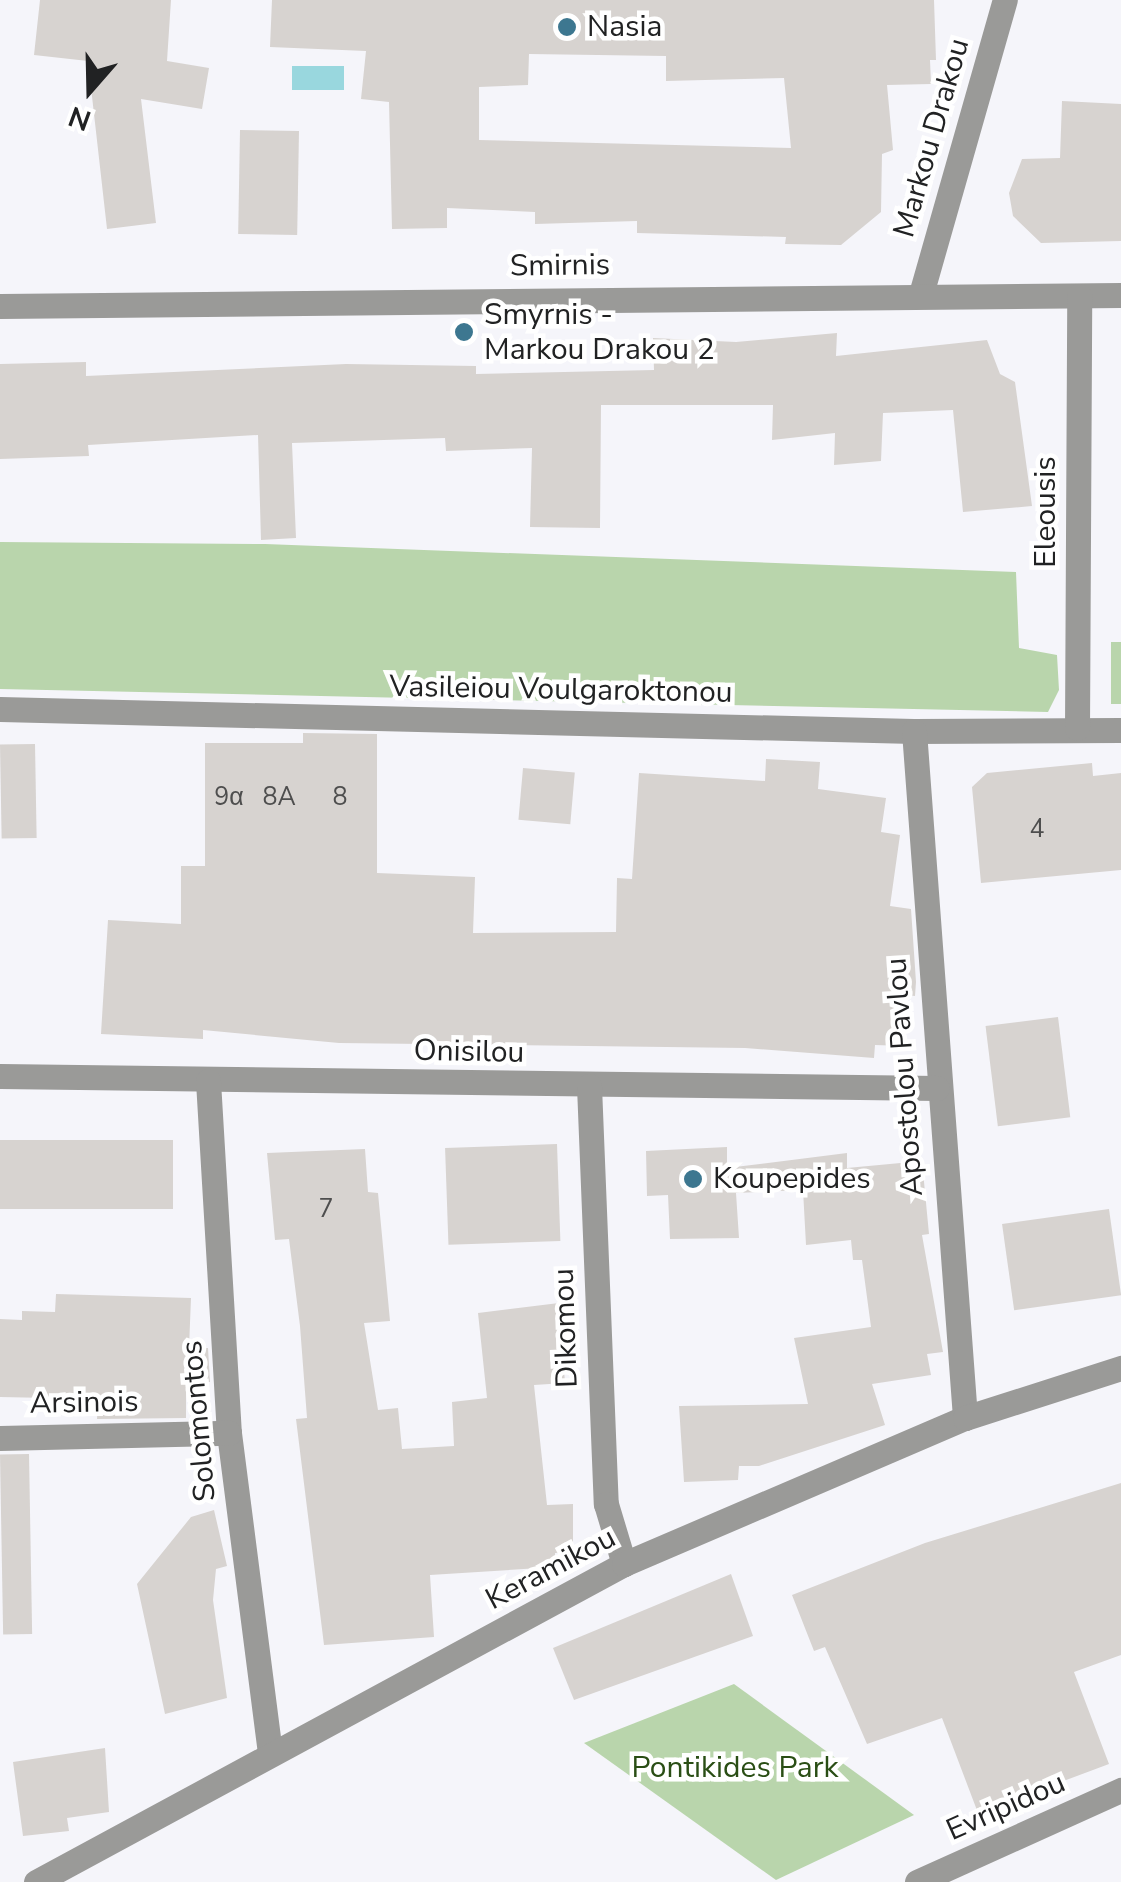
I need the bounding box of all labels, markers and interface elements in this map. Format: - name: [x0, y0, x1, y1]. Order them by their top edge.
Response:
- place label: Nasia: [587, 9, 662, 45]
- marker: Nasia: [556, 16, 578, 38]
- street label: Markou Drakou: [886, 35, 978, 241]
- north arrow: [40, 40, 140, 140]
- text: N: [63, 97, 96, 140]
- street label: Smirnis: [510, 247, 610, 285]
- place label: Smyrnis - Markou Drakou 2: [484, 297, 715, 368]
- marker: Smyrnis - Markou Drakou 2: [453, 321, 475, 343]
- street label: Eleousis: [1028, 456, 1064, 568]
- street label: Vasileiou Voulgaroktonou: [389, 669, 733, 711]
- house number: 9α: [214, 782, 244, 812]
- house number: 8A: [262, 782, 296, 812]
- house number: 8: [333, 782, 347, 812]
- house number: 4: [1030, 814, 1044, 844]
- street label: Apostolou Pavlou: [879, 957, 931, 1197]
- street label: Onisilou: [413, 1033, 525, 1071]
- place label: Koupepides: [713, 1161, 871, 1197]
- marker: Koupepides: [682, 1168, 704, 1190]
- house number: 7: [319, 1194, 333, 1224]
- street label: Dikomou: [546, 1268, 586, 1388]
- street label: Solomontos: [174, 1339, 224, 1503]
- street label: Arsinois: [29, 1384, 139, 1422]
- street label: Keramikou: [480, 1520, 622, 1618]
- park label: Pontikides Park: [632, 1750, 838, 1786]
- street label: Evripidou: [941, 1765, 1071, 1849]

